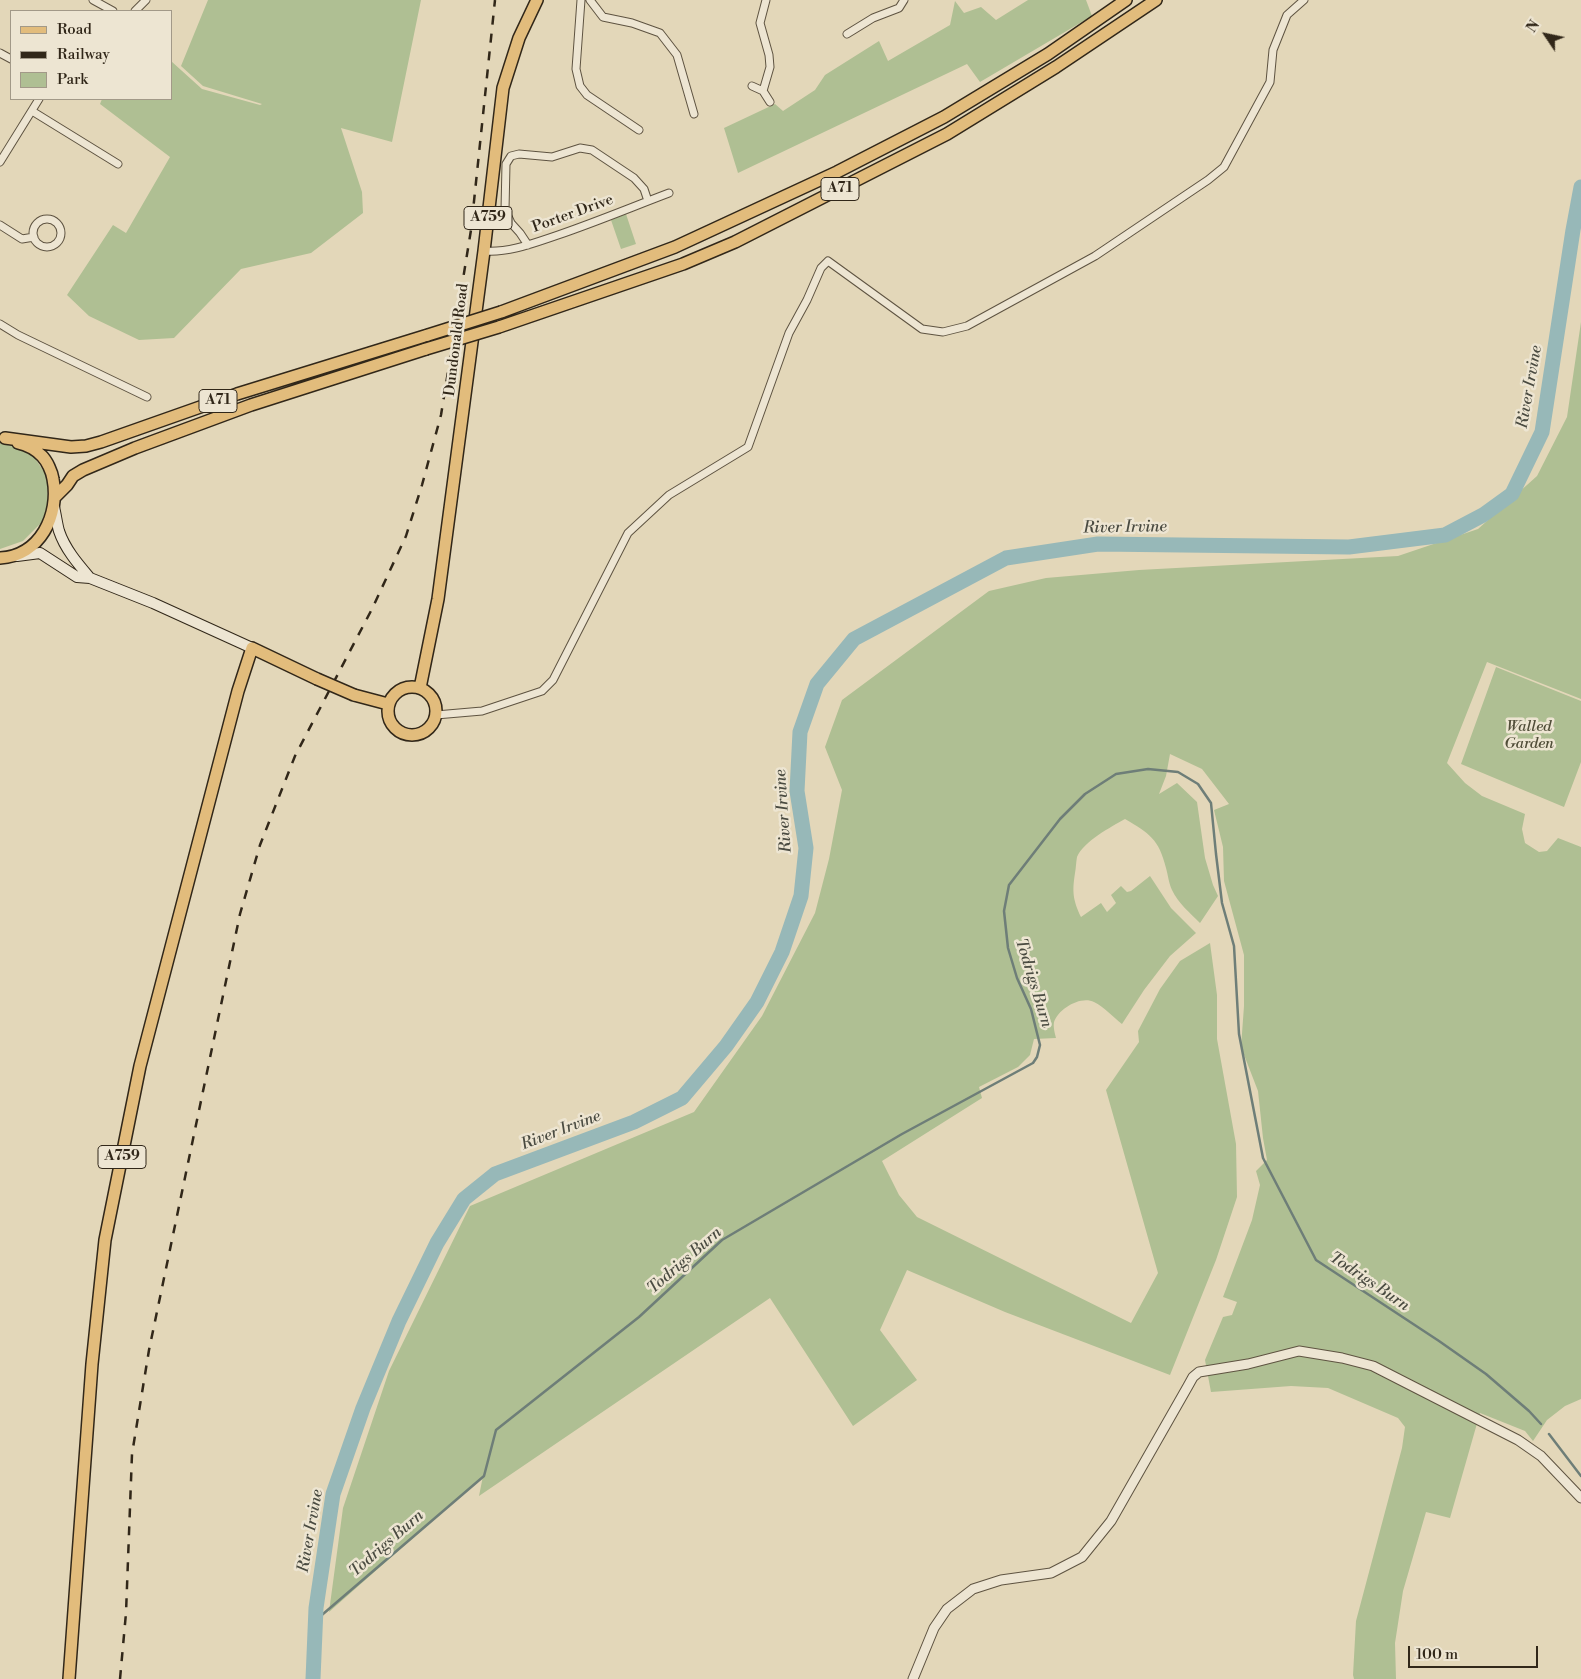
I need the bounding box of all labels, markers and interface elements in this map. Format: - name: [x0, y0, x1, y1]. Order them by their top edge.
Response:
- legend: [10, 10, 172, 100]
- north arrow: [1521, 10, 1571, 60]
- text: N: [1523, 17, 1544, 36]
- text: Road: [57, 20, 92, 39]
- text: Railway: [57, 45, 110, 64]
- text: Park: [57, 70, 88, 89]
- road number: A71: [821, 178, 859, 200]
- street label: Porter Drive: [530, 191, 616, 237]
- road number: A759: [464, 207, 512, 230]
- street label: Dundonald Road: [441, 283, 473, 397]
- water label: River Irvine: [1513, 344, 1547, 430]
- road number: A71: [199, 390, 237, 412]
- water label: River Irvine: [1083, 518, 1167, 538]
- park label: Walled Garden: [1504, 718, 1554, 753]
- water label: River Irvine: [772, 769, 796, 853]
- water label: Todrigs Burn: [1010, 936, 1056, 1030]
- water label: River Irvine: [518, 1107, 604, 1155]
- road number: A759: [98, 1146, 146, 1168]
- water label: Todrigs Burn: [644, 1223, 726, 1299]
- water label: Todrigs Burn: [1325, 1248, 1413, 1316]
- water label: River Irvine: [294, 1488, 328, 1574]
- water label: Todrigs Burn: [346, 1506, 428, 1582]
- scale bar: [1411, 1636, 1541, 1668]
- text: 100 m: [1416, 1645, 1458, 1664]

